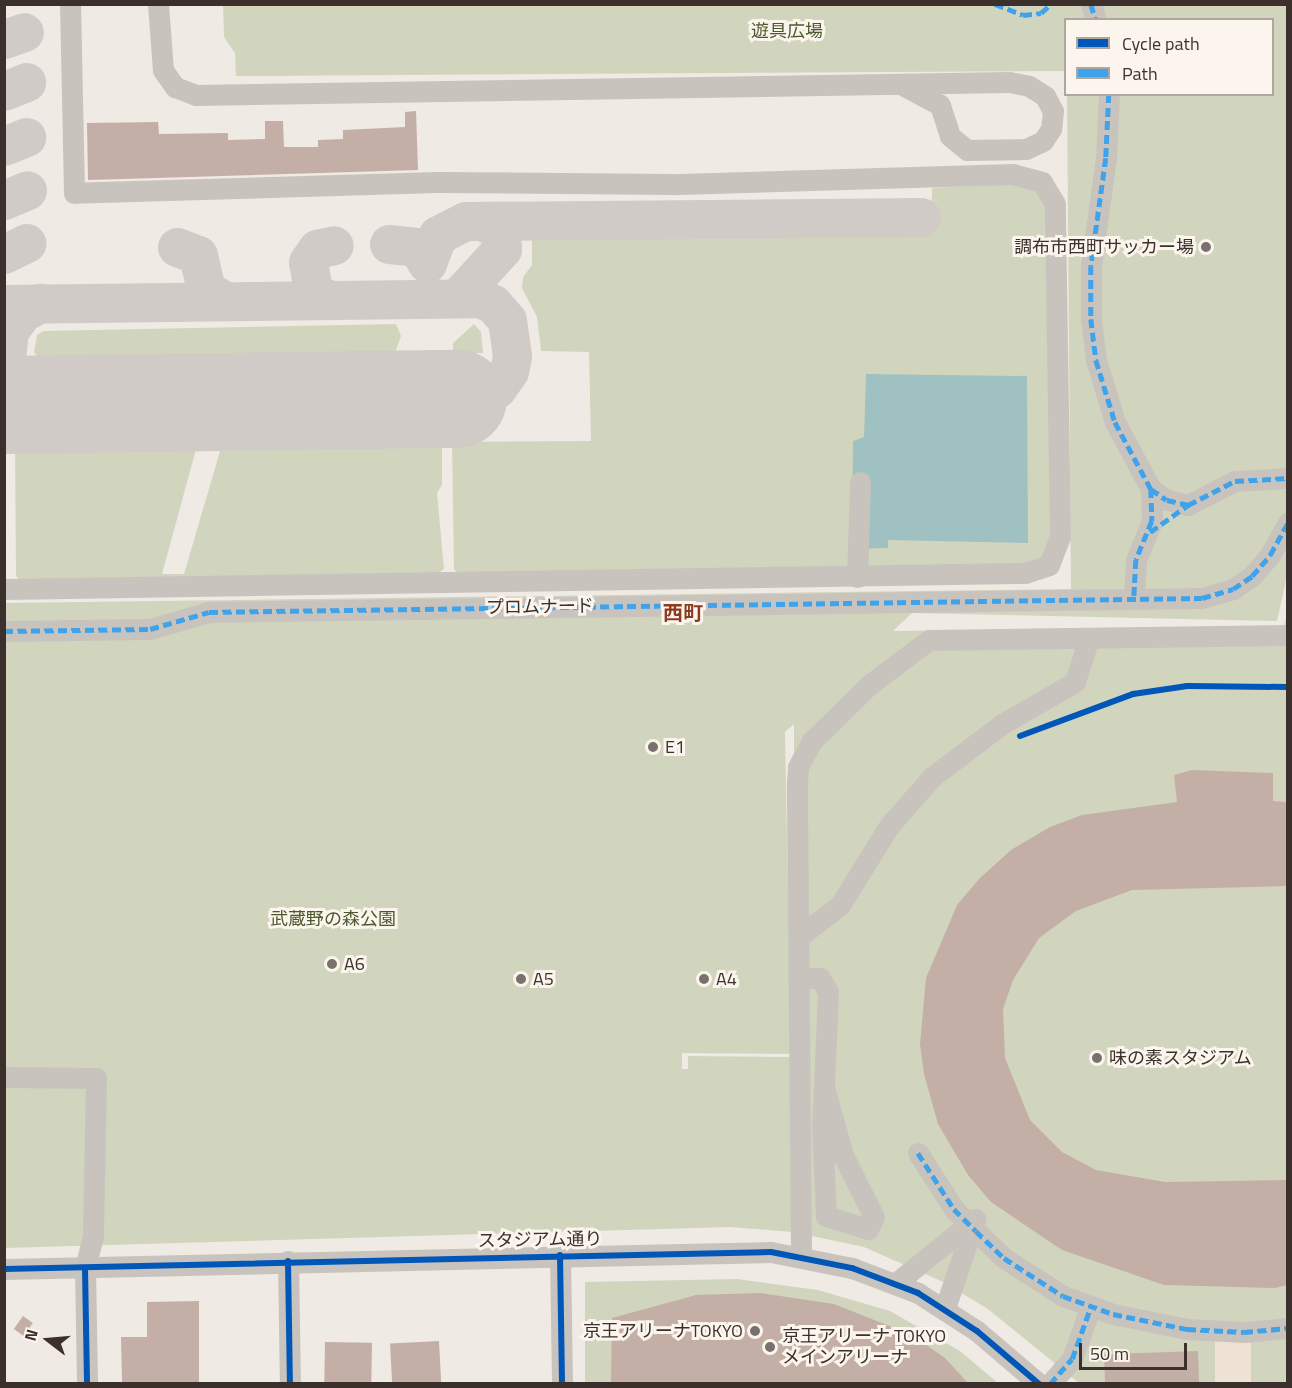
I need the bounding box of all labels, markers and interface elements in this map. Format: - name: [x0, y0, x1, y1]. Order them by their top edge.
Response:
- legend: [1064, 18, 1274, 96]
- park label: 遊具広場: [751, 20, 823, 42]
- text: Cycle path: [1122, 30, 1200, 57]
- text: Path: [1122, 60, 1158, 87]
- place label: 調布市西町サッカー場: [1014, 236, 1194, 258]
- marker: 調布市西町サッカー場: [1199, 240, 1213, 254]
- street label: プロムナード: [486, 595, 594, 619]
- district label: 西町: [663, 600, 703, 624]
- place label: E1: [665, 736, 685, 758]
- marker: E1: [646, 740, 660, 754]
- park label: 武蔵野の森公園: [270, 908, 396, 930]
- place label: A6: [344, 953, 365, 975]
- marker: A6: [325, 957, 339, 971]
- place label: A5: [533, 968, 554, 990]
- place label: A4: [716, 968, 737, 990]
- marker: A5: [514, 972, 528, 986]
- marker: A4: [697, 972, 711, 986]
- place label: 味の素スタジアム: [1109, 1047, 1253, 1069]
- marker: 味の素スタジアム: [1090, 1051, 1104, 1065]
- street label: スタジアム通り: [477, 1228, 603, 1252]
- north arrow: [18, 1310, 78, 1370]
- place label: 京王アリーナTOKYO: [583, 1320, 743, 1342]
- marker: 京王アリーナTOKYO: [748, 1324, 762, 1338]
- text: N: [18, 1326, 44, 1344]
- place label: 京王アリーナ TOKYO メインアリーナ: [782, 1326, 946, 1368]
- scale bar: [1082, 1331, 1190, 1369]
- marker: 京王アリーナ TOKYO メインアリーナ: [763, 1340, 777, 1354]
- text: 50 m: [1090, 1340, 1129, 1367]

